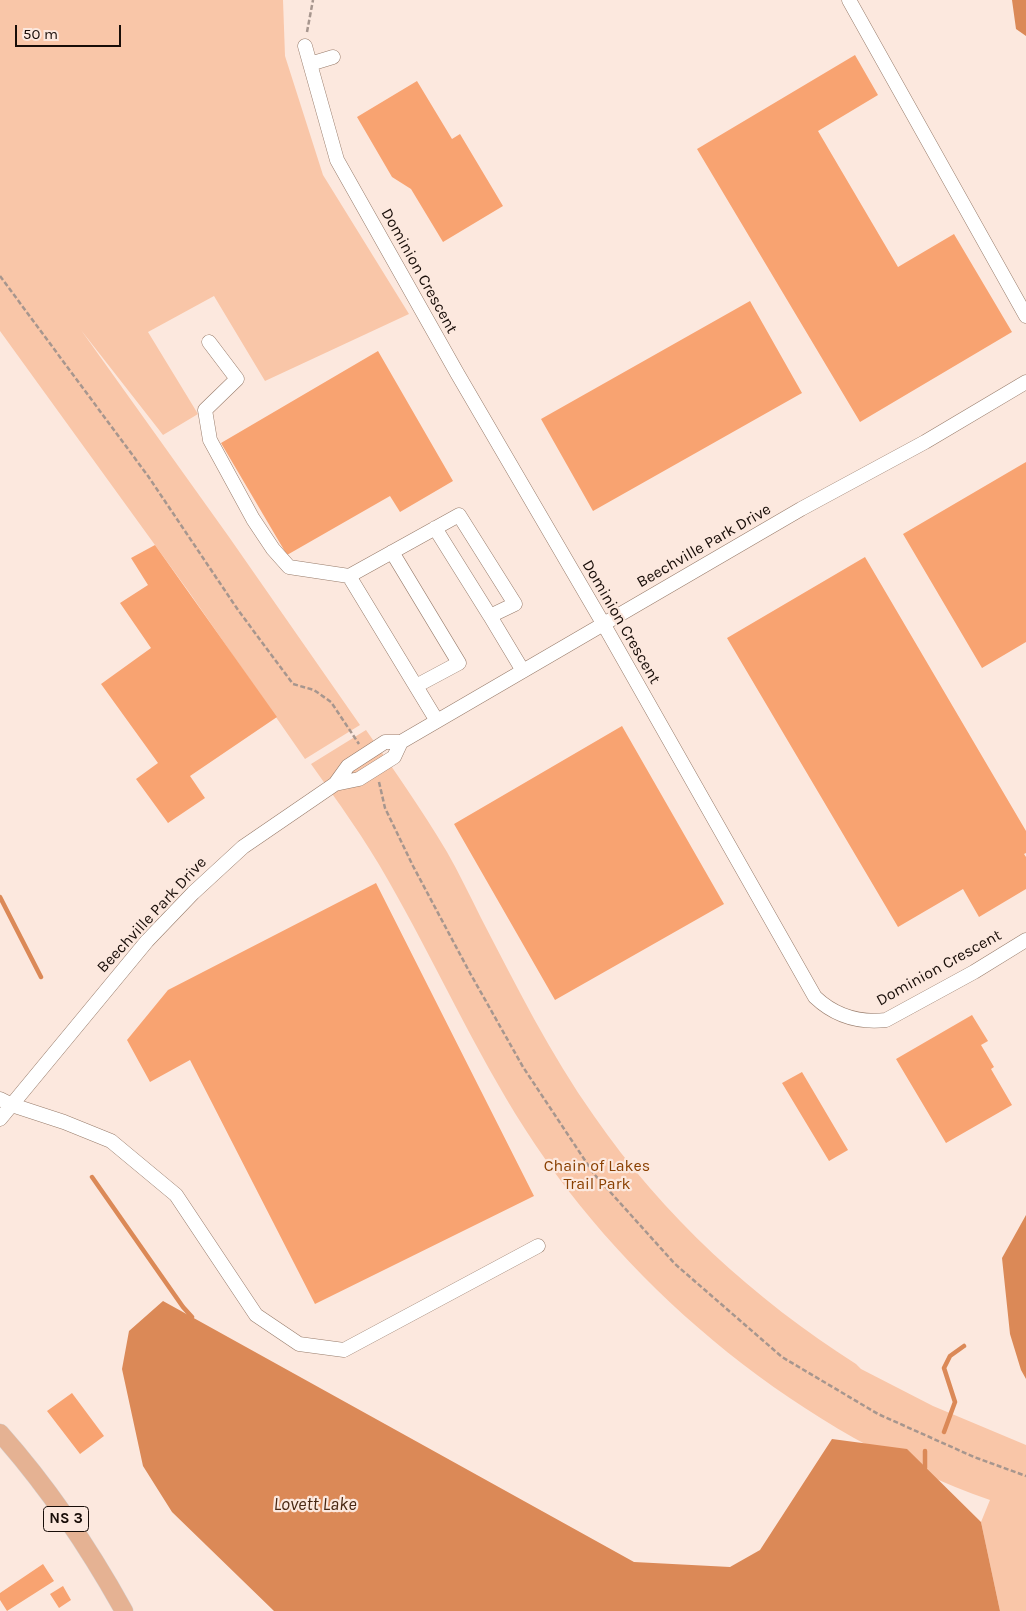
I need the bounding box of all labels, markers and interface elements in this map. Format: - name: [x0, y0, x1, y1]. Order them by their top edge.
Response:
- scale bar: [18, 15, 124, 47]
- text: 50 m: [23, 25, 58, 43]
- street label: Dominion Crescent: [377, 205, 461, 337]
- street label: Beechville Park Drive: [634, 500, 774, 592]
- street label: Dominion Crescent: [578, 557, 664, 687]
- street label: Beechville Park Drive: [93, 853, 211, 977]
- street label: Dominion Crescent: [873, 926, 1005, 1010]
- park label: Chain of Lakes Trail Park: [544, 1156, 650, 1194]
- water label: Lovett Lake: [273, 1494, 357, 1516]
- road number: NS 3: [44, 1506, 88, 1532]

